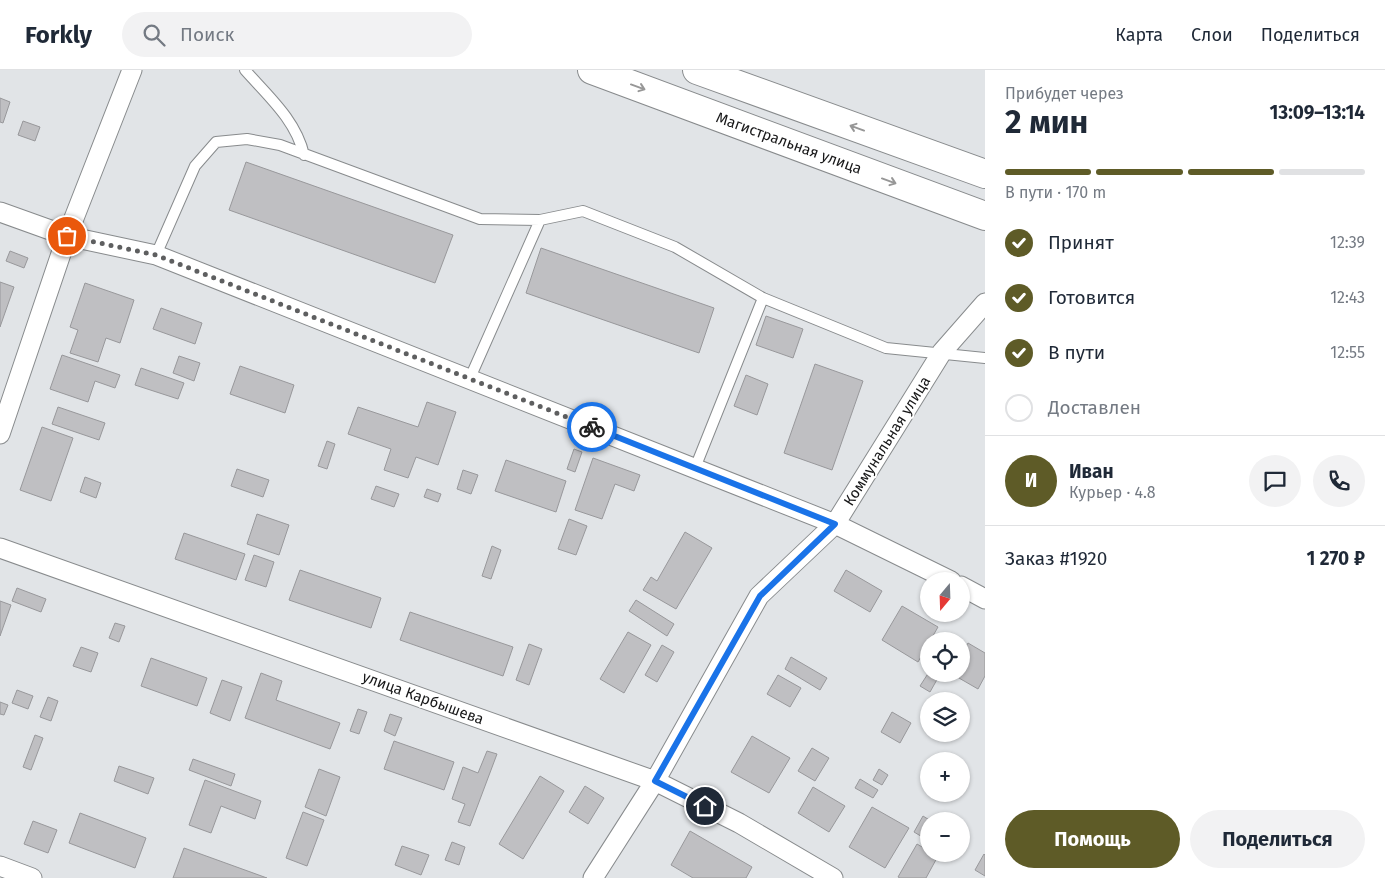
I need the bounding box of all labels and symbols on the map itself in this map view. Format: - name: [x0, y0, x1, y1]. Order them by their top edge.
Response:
- one-way arrow: [630, 83, 645, 92]
- street label: Магистральная улица: [714, 108, 864, 178]
- one-way arrow: [850, 123, 865, 132]
- one-way arrow: [881, 176, 896, 186]
- pin: [46, 215, 88, 257]
- street label: Коммунальная улица: [840, 373, 934, 509]
- courier: [567, 402, 617, 452]
- north arrow: [920, 572, 970, 622]
- street label: улица Карбышева: [360, 668, 486, 728]
- pin: [684, 785, 726, 827]

